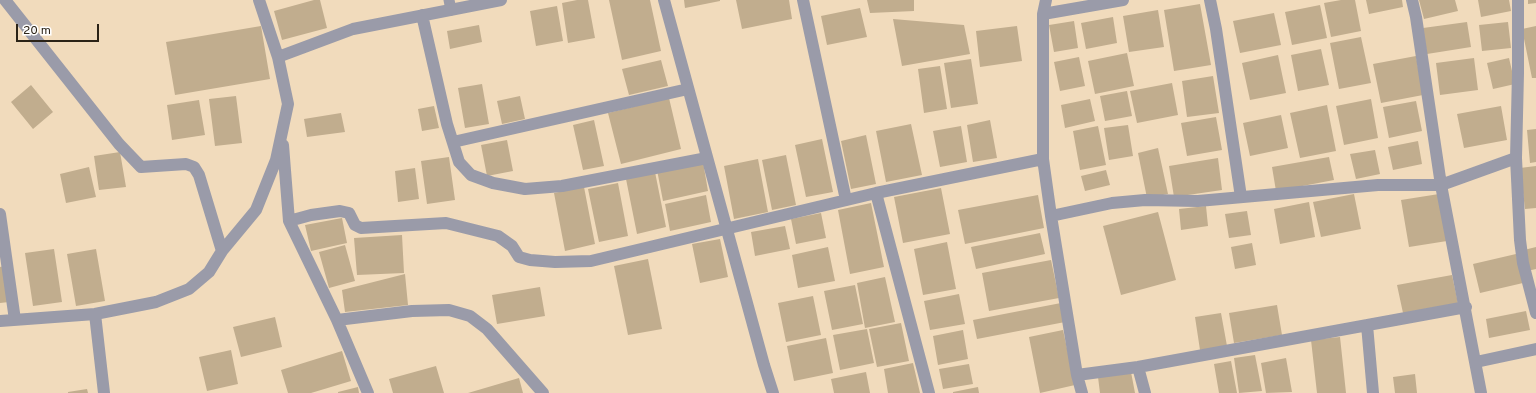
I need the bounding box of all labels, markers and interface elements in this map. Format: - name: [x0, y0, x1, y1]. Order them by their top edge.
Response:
- scale bar: [18, 16, 101, 42]
- text: 20 m: [23, 23, 51, 39]

